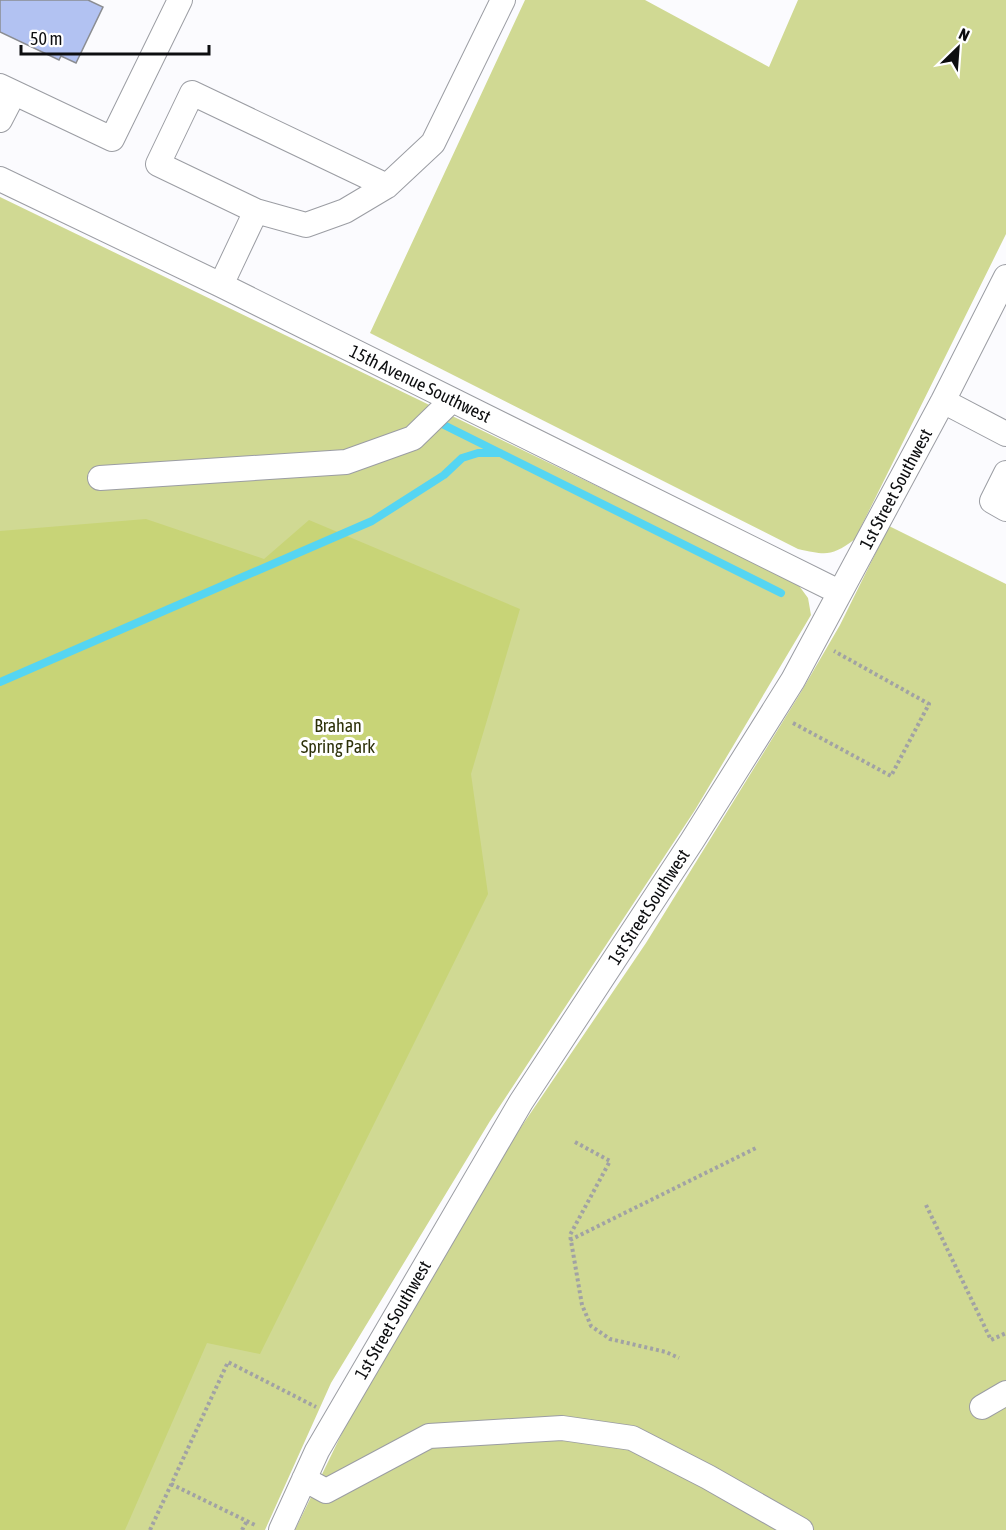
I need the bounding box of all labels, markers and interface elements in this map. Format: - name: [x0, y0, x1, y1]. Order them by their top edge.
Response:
- scale bar: [21, 18, 208, 56]
- north arrow: [928, 18, 988, 78]
- text: N: [956, 24, 972, 45]
- text: 50 m: [30, 28, 62, 49]
- street label: 15th Avenue Southwest: [346, 340, 494, 427]
- street label: 1st Street Southwest: [855, 425, 936, 553]
- park label: Brahan Spring Park: [301, 715, 375, 757]
- street label: 1st Street Southwest: [603, 845, 694, 968]
- street label: 1st Street Southwest: [350, 1257, 435, 1383]

